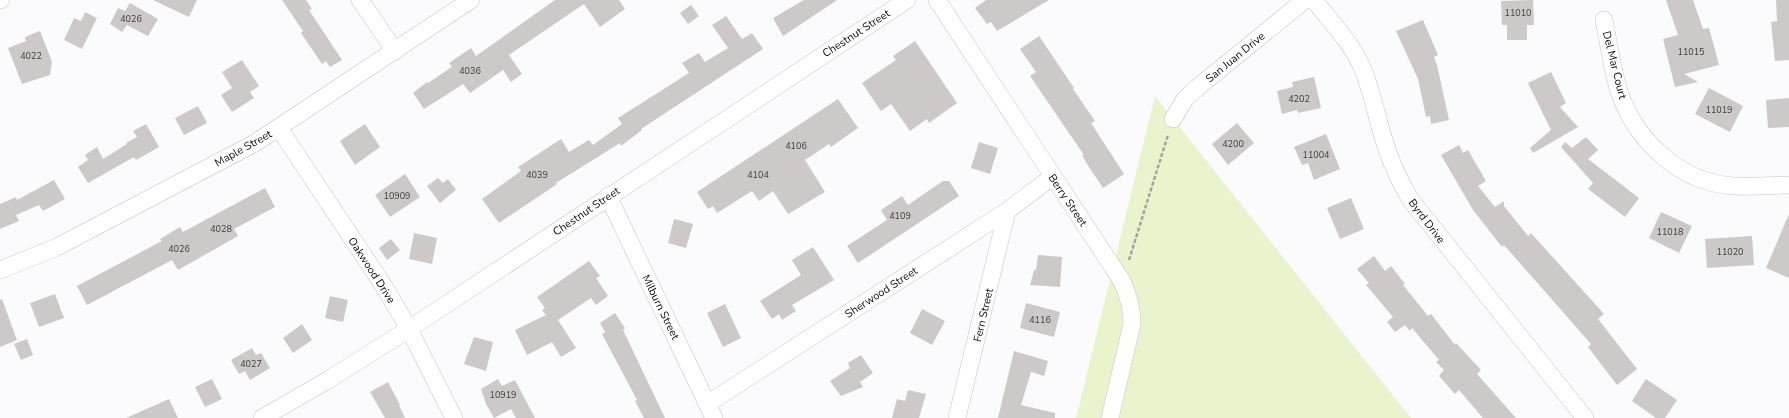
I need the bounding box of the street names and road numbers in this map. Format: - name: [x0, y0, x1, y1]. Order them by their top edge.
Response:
- street label: Chestnut Street: [820, 6, 893, 61]
- street label: San Juan Drive: [1202, 29, 1268, 86]
- street label: Del Mar Court: [1599, 30, 1630, 101]
- street label: Maple Street: [212, 126, 275, 170]
- street label: Berry Street: [1045, 171, 1091, 229]
- street label: Chestnut Street: [550, 183, 623, 239]
- street label: Byrd Drive: [1405, 196, 1448, 247]
- street label: Oakwood Drive: [345, 234, 399, 306]
- street label: Sherwood Street: [842, 263, 921, 322]
- street label: Milburn Street: [638, 272, 683, 342]
- street label: Fern Street: [970, 287, 997, 343]

